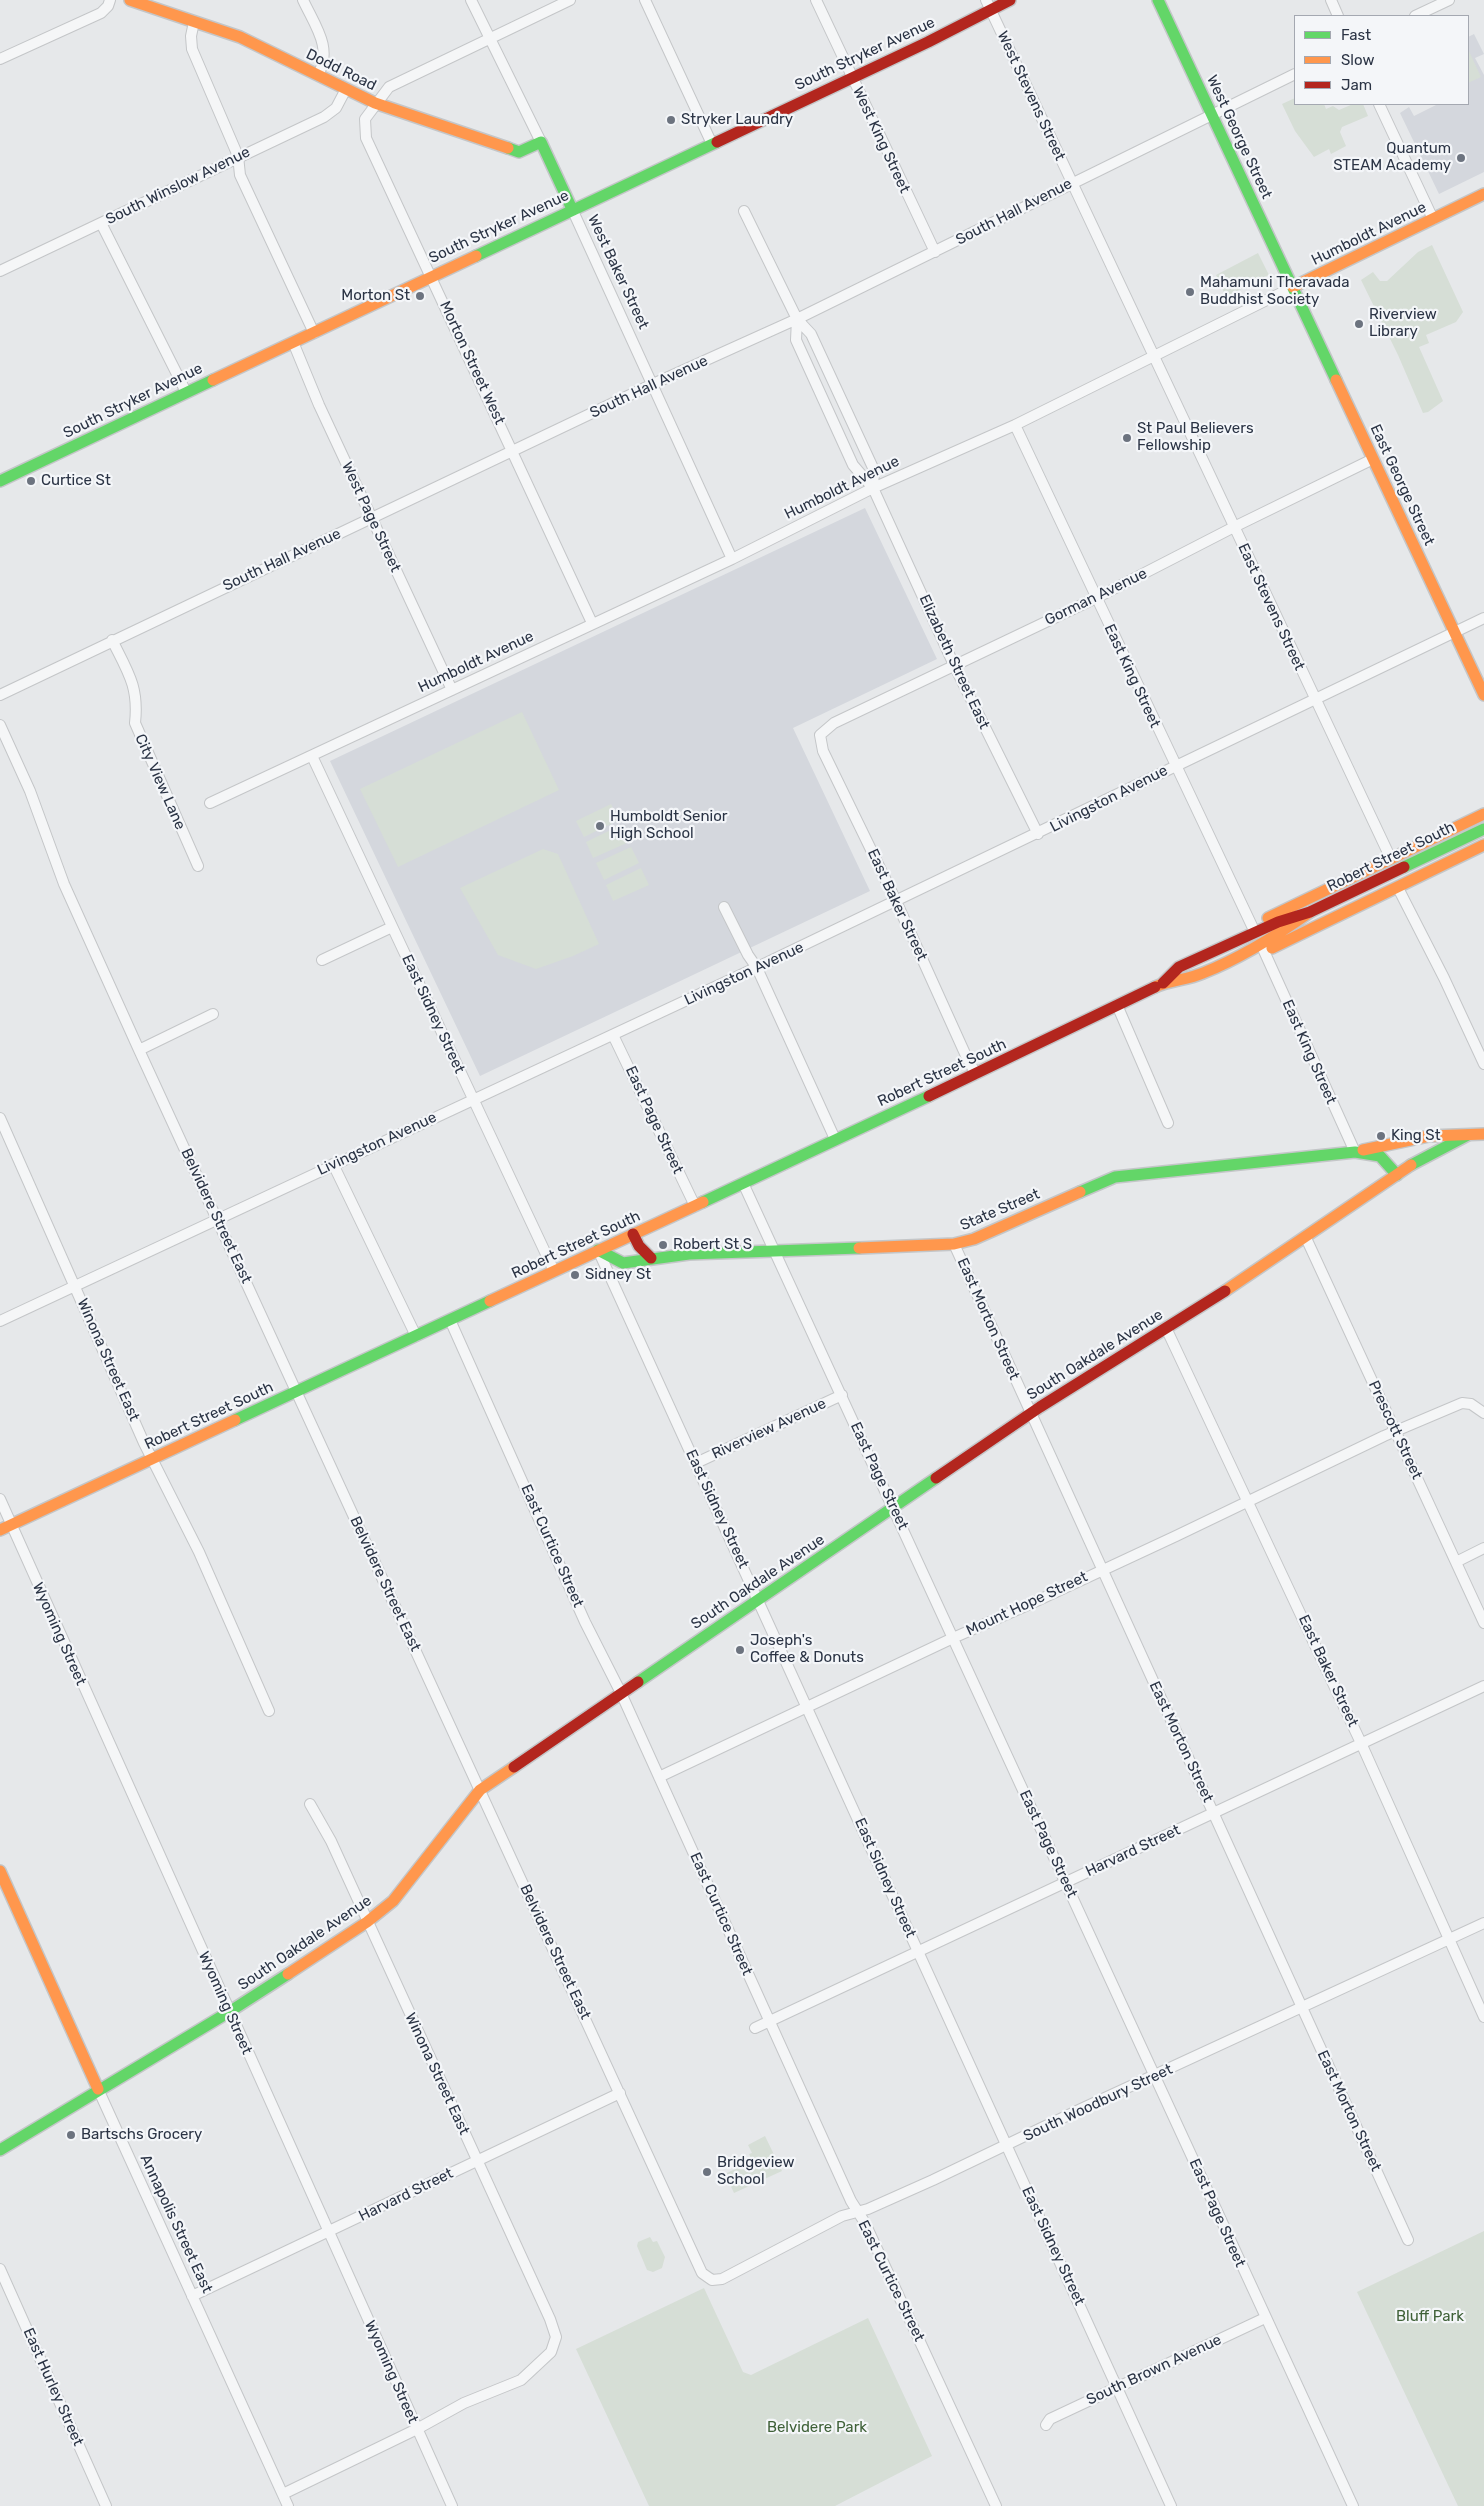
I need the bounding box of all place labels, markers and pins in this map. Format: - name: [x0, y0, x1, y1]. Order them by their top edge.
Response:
- place label: Stryker Laundry: [681, 111, 793, 129]
- marker: Stryker Laundry: [665, 114, 677, 126]
- place label: Quantum STEAM Academy: [1333, 140, 1451, 175]
- marker: Quantum STEAM Academy: [1455, 152, 1467, 164]
- place label: Mahamuni Theravada Buddhist Society: [1200, 274, 1349, 309]
- marker: Mahamuni Theravada Buddhist Society: [1184, 286, 1196, 298]
- place label: Morton St: [341, 287, 410, 305]
- marker: Morton St: [414, 290, 426, 302]
- place label: Riverview Library: [1369, 306, 1437, 341]
- marker: Riverview Library: [1353, 318, 1365, 330]
- place label: St Paul Believers Fellowship: [1137, 420, 1254, 455]
- marker: St Paul Believers Fellowship: [1121, 432, 1133, 444]
- place label: Curtice St: [41, 472, 111, 490]
- marker: Curtice St: [25, 475, 37, 487]
- place label: Humboldt Senior High School: [610, 808, 727, 843]
- marker: Humboldt Senior High School: [594, 820, 606, 832]
- place label: King St: [1391, 1127, 1441, 1145]
- marker: King St: [1375, 1130, 1387, 1142]
- place label: Robert St S: [673, 1236, 752, 1254]
- marker: Robert St S: [657, 1239, 669, 1251]
- place label: Sidney St: [585, 1266, 651, 1284]
- marker: Sidney St: [569, 1269, 581, 1281]
- place label: Joseph's Coffee & Donuts: [750, 1632, 864, 1667]
- marker: Joseph's Coffee & Donuts: [734, 1644, 746, 1656]
- place label: Bartschs Grocery: [81, 2126, 202, 2144]
- marker: Bartschs Grocery: [65, 2129, 77, 2141]
- place label: Bridgeview School: [717, 2154, 795, 2189]
- marker: Bridgeview School: [701, 2166, 713, 2178]

